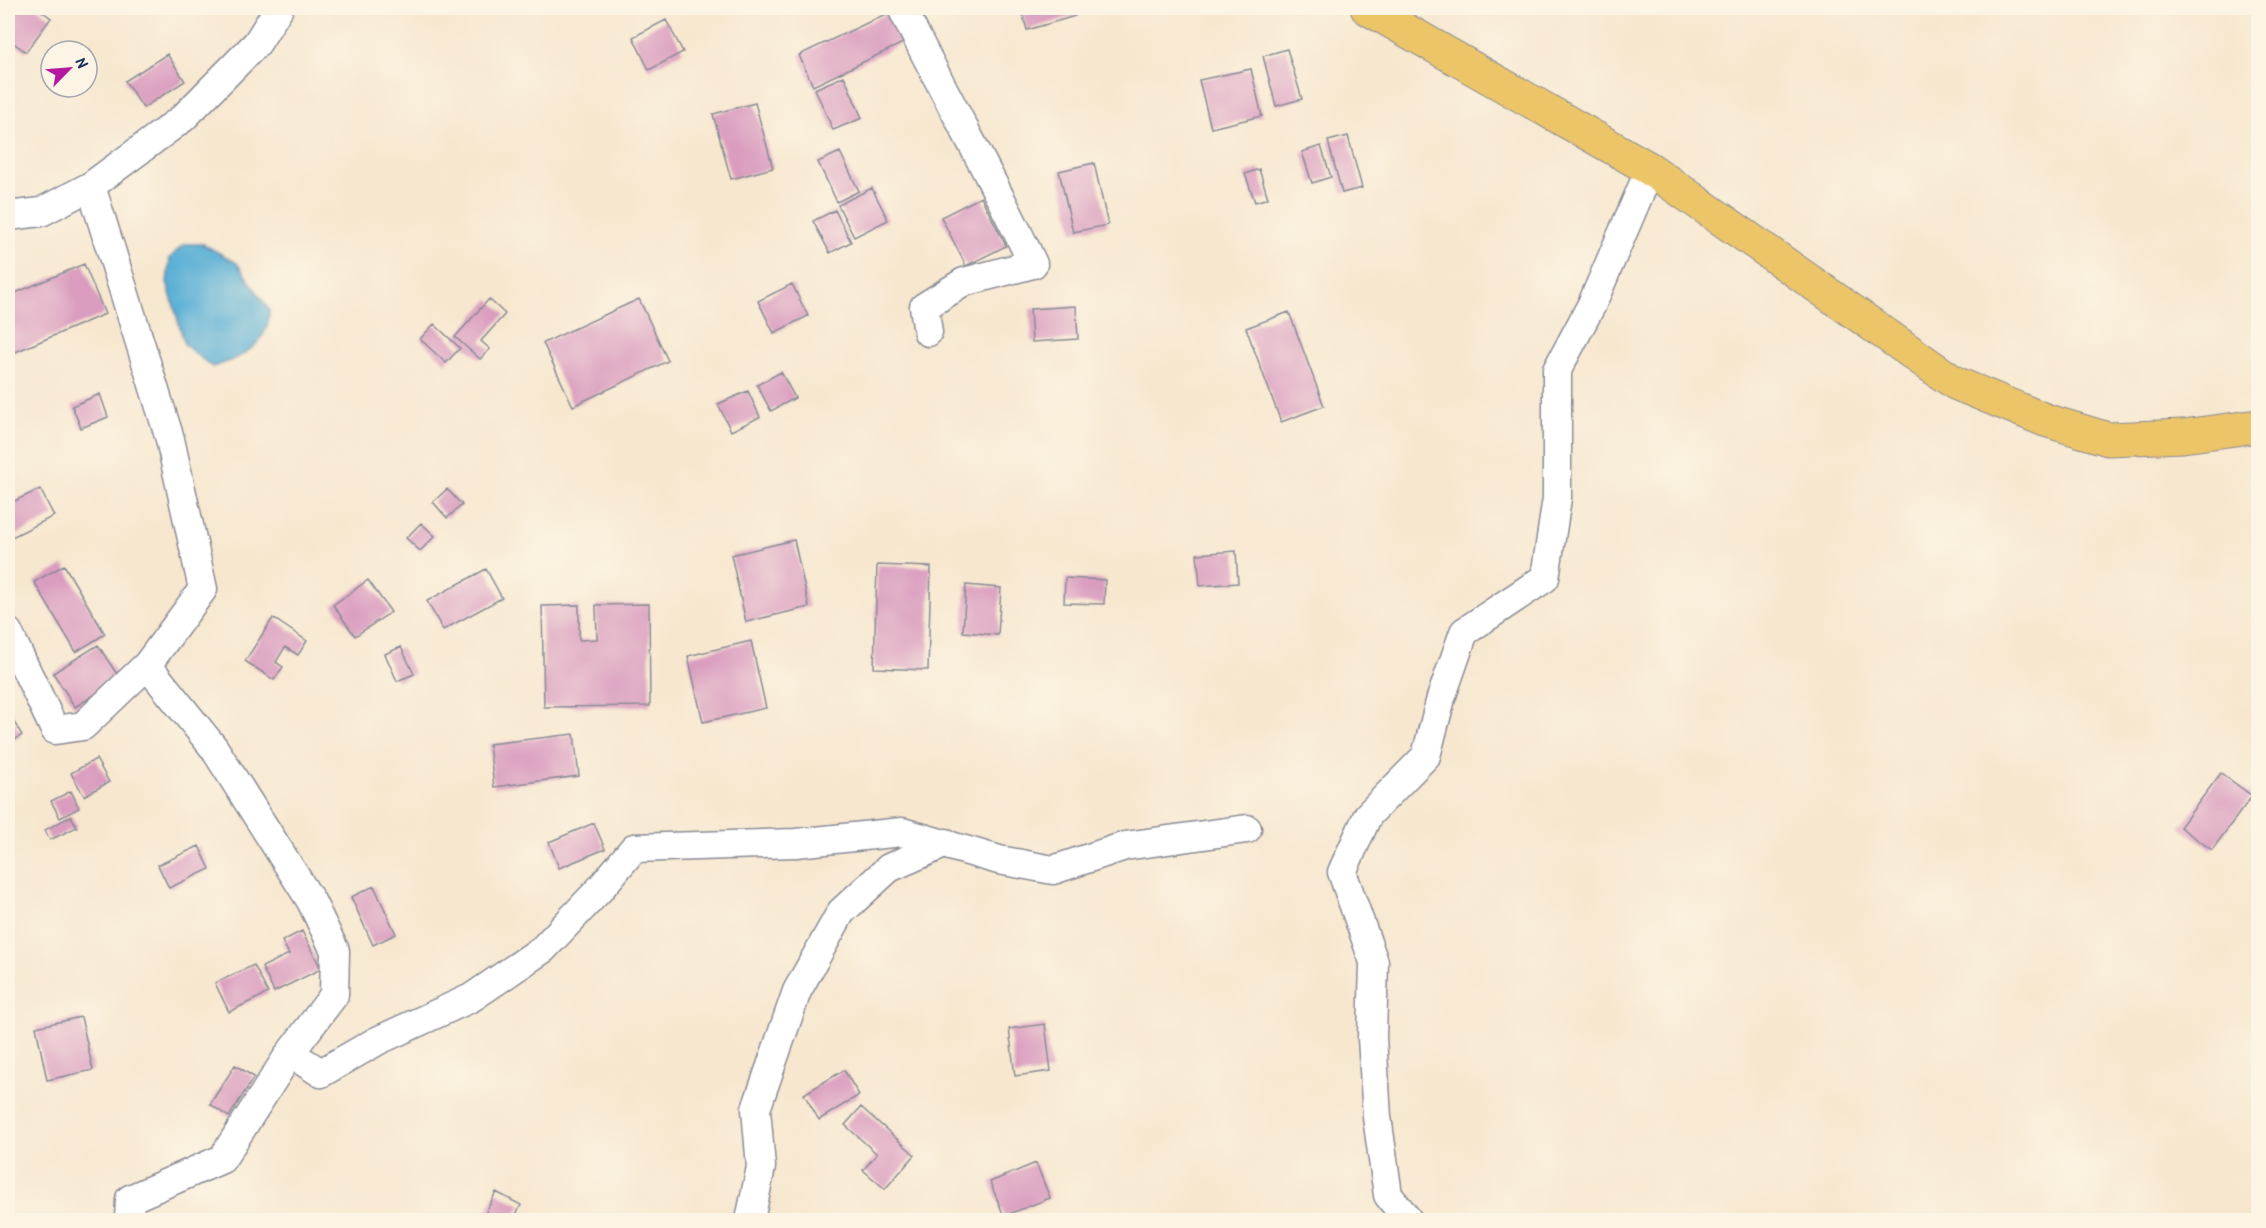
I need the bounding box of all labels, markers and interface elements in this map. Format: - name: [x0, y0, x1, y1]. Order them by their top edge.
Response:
- north arrow: [39, 39, 99, 99]
- text: N: [71, 54, 95, 72]

